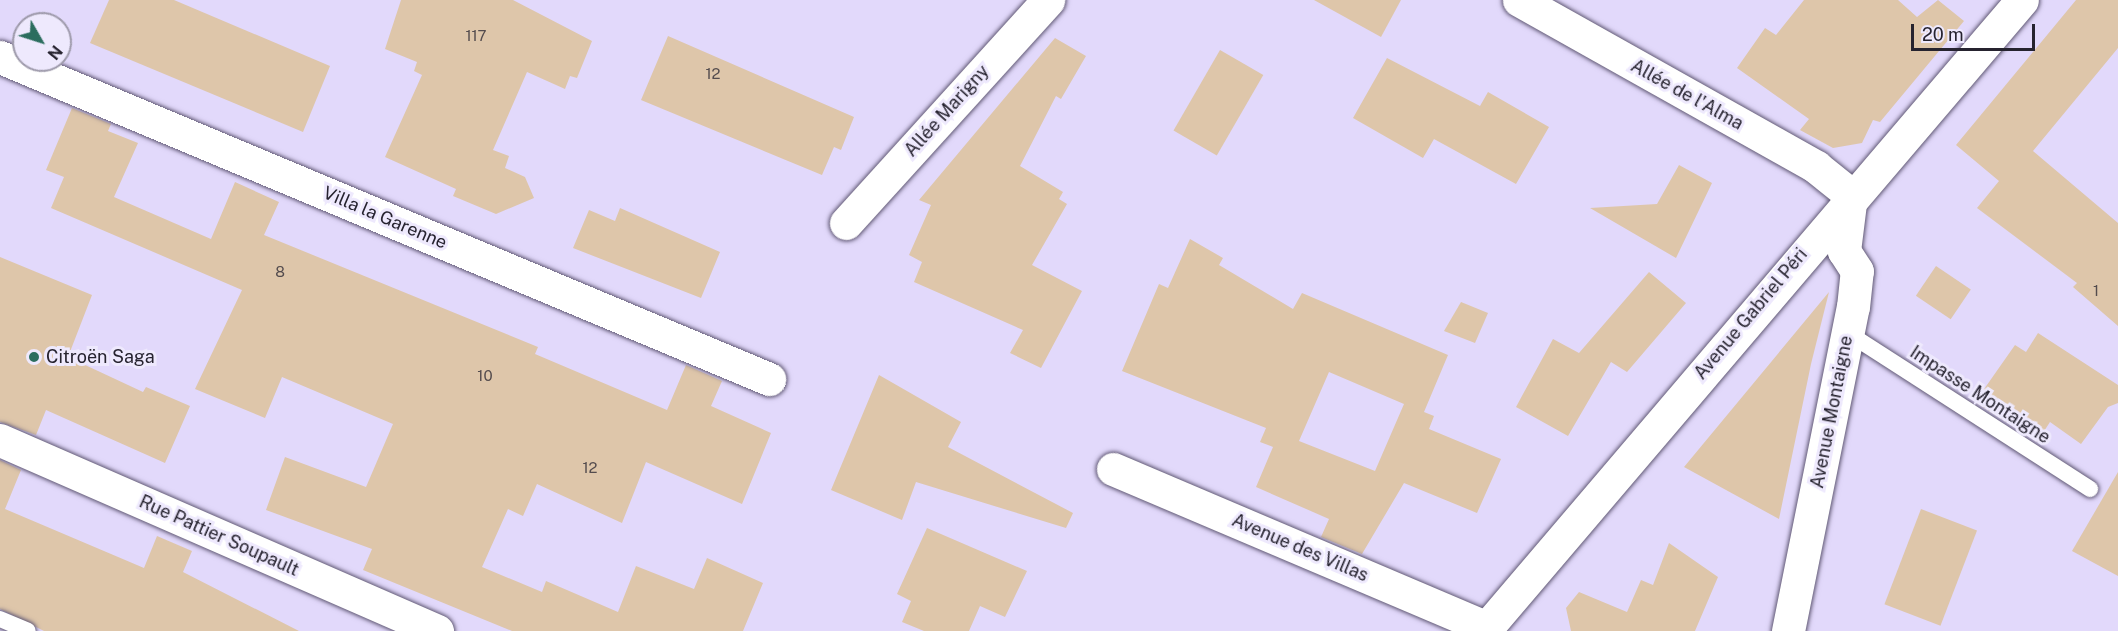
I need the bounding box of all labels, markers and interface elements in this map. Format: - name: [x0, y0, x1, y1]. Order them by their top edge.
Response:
- north arrow: [12, 12, 72, 72]
- scale bar: [1914, 12, 2038, 50]
- text: 20 m: [1922, 24, 1964, 45]
- house number: 117: [465, 27, 487, 45]
- text: N: [44, 42, 66, 63]
- street label: Allée de l'Alma: [1627, 55, 1747, 135]
- street label: Allée Marigny: [900, 61, 994, 161]
- house number: 12: [705, 65, 721, 83]
- street label: Villa la Garenne: [320, 182, 450, 254]
- street label: Avenue Gabriel Péri: [1690, 244, 1812, 384]
- house number: 8: [275, 263, 285, 281]
- house number: 1: [2093, 282, 2099, 300]
- street label: Avenue Montaigne: [1807, 334, 1857, 490]
- street label: Impasse Montaigne: [1906, 342, 2054, 448]
- place label: Citroën Saga: [46, 346, 155, 368]
- marker: Citroën Saga: [27, 350, 41, 364]
- house number: 10: [477, 367, 493, 385]
- house number: 12: [582, 459, 598, 477]
- street label: Rue Pattier Soupault: [136, 491, 302, 581]
- street label: Avenue des Villas: [1228, 509, 1372, 587]

